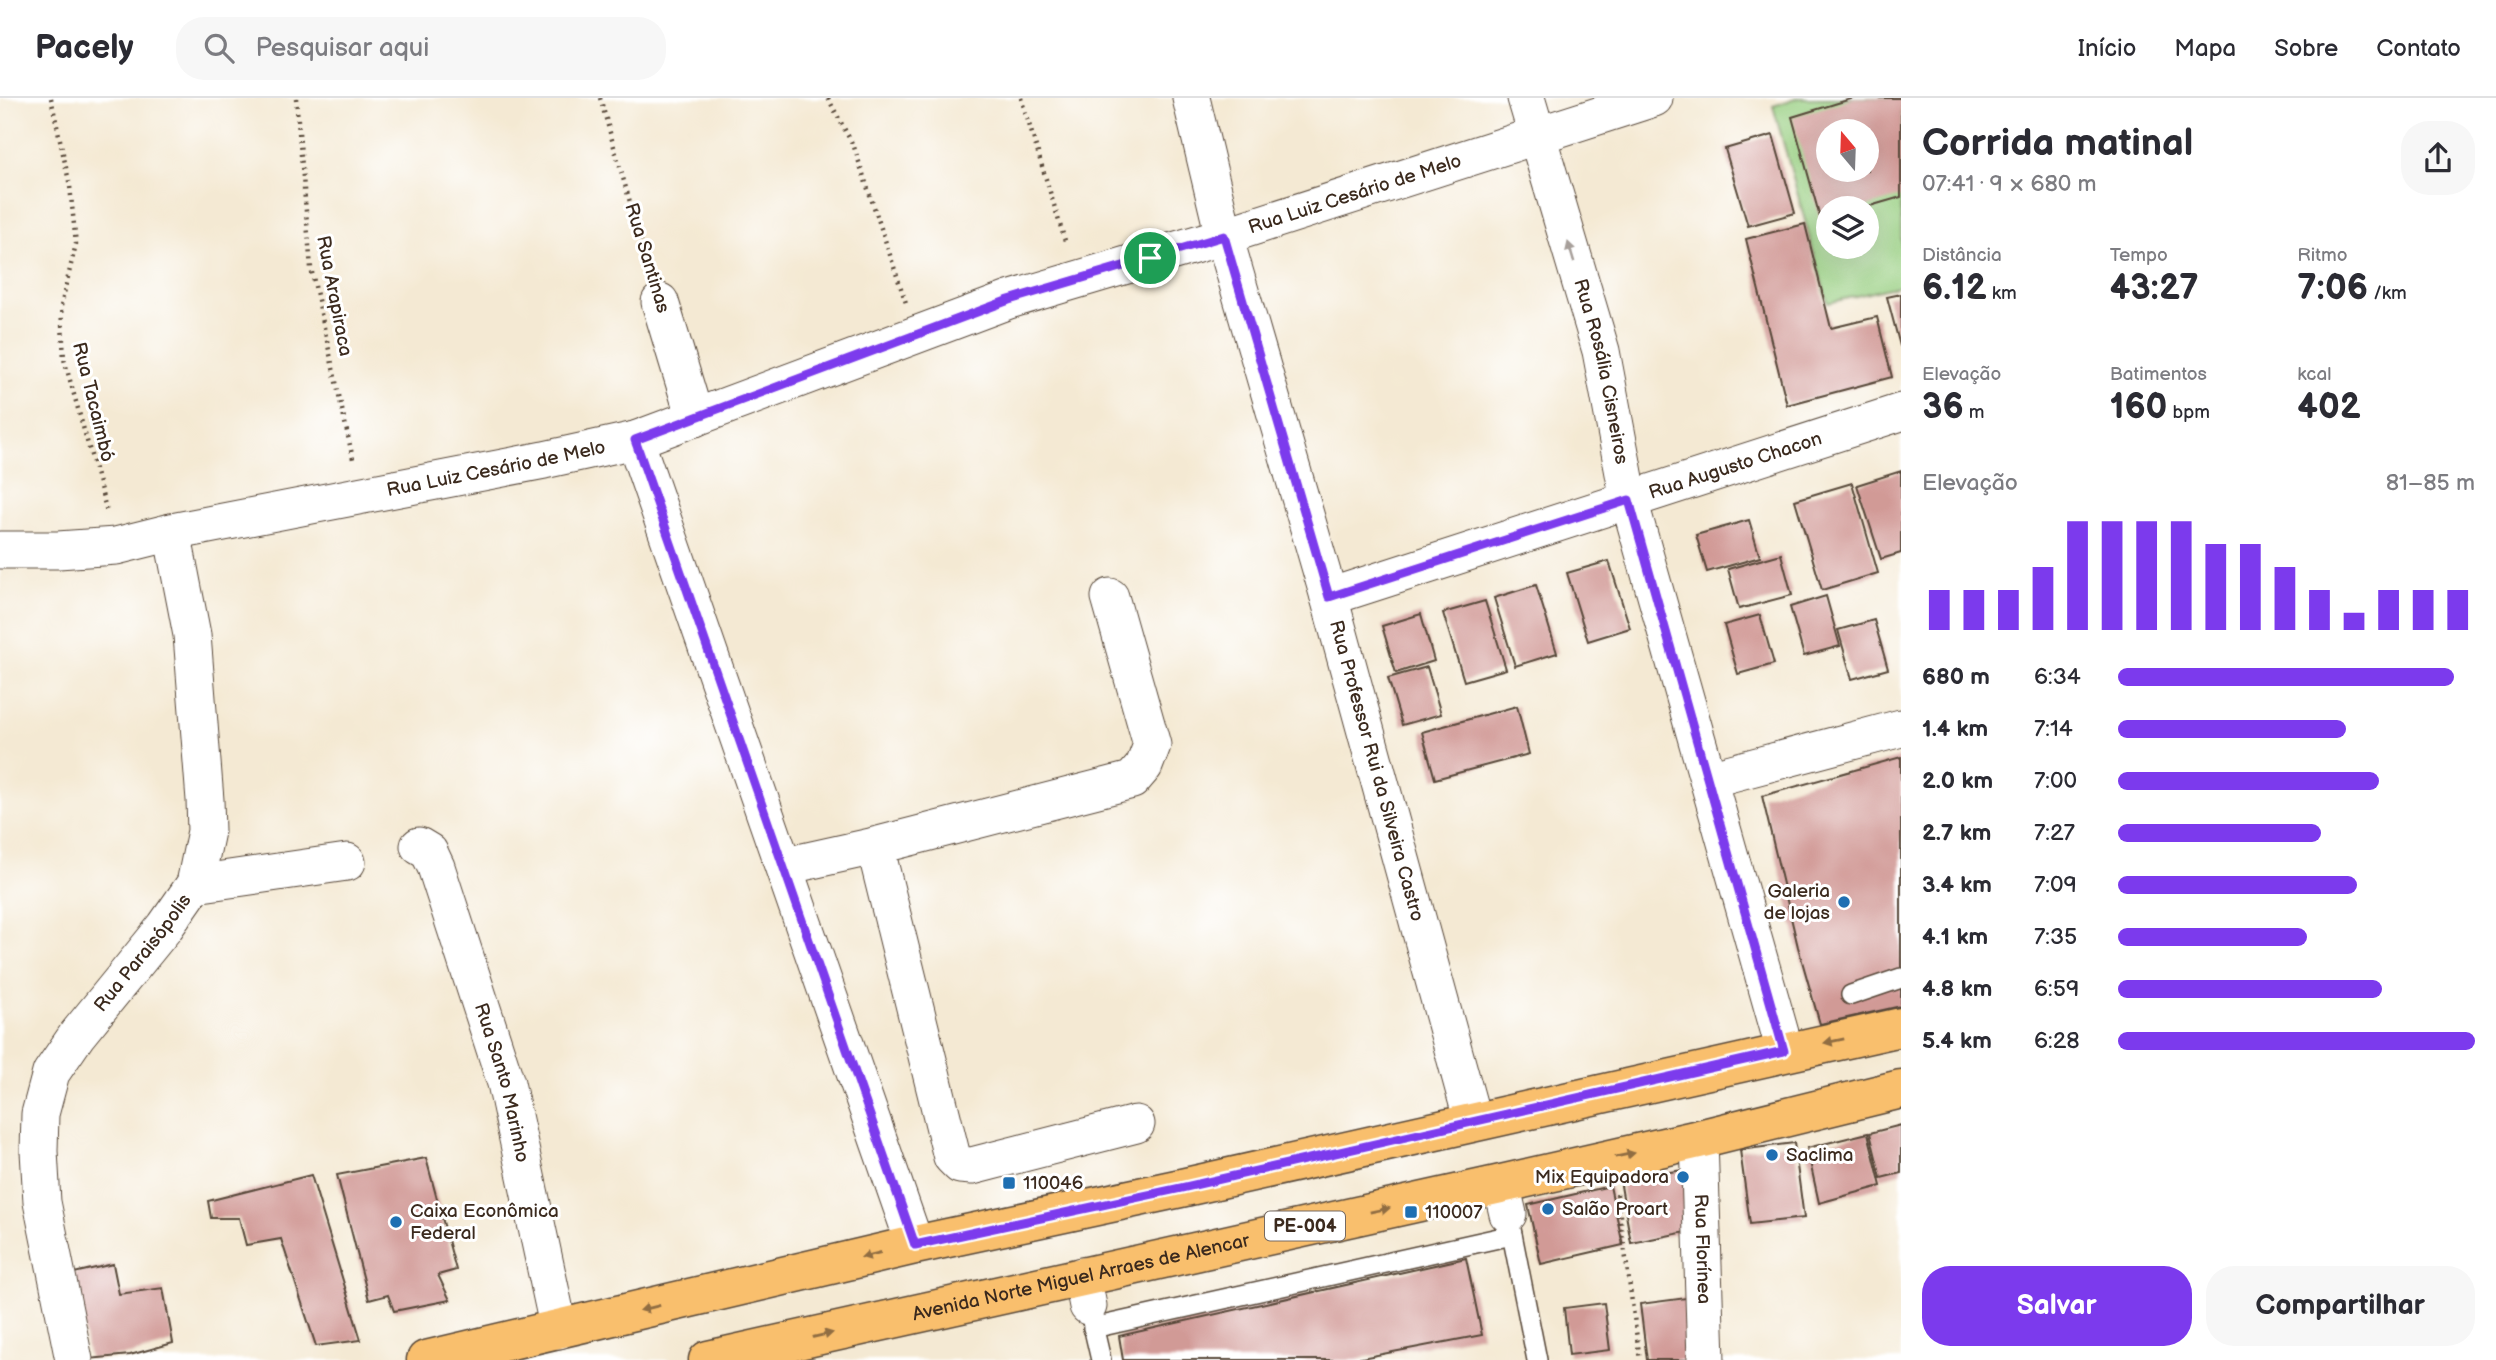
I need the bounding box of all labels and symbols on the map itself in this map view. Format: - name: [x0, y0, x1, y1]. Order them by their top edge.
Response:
- north arrow: [1816, 119, 1880, 182]
- street label: Rua Luiz Cesário de Melo: [1245, 149, 1464, 239]
- street label: Rua Santinas: [619, 200, 675, 316]
- pin: [1120, 228, 1180, 288]
- street label: Rua Arapiraca: [311, 234, 357, 358]
- one-way arrow: [1565, 241, 1575, 262]
- street label: Rua Rosália Cisneiros: [1569, 276, 1634, 466]
- street label: Rua Tacaimbó: [67, 340, 119, 464]
- street label: Rua Augusto Chacon: [1646, 427, 1825, 504]
- street label: Rua Luiz Cesário de Melo: [385, 435, 607, 502]
- street label: Rua Professor Rui da Silveira Castro: [1324, 618, 1429, 924]
- place label: Galeria de lojas: [1764, 880, 1830, 925]
- street label: Rua Paraisópolis: [89, 889, 196, 1016]
- marker: Galeria de lojas: [1836, 894, 1852, 910]
- street label: Rua Santo Marinho: [469, 1000, 534, 1165]
- one-way arrow: [1823, 1035, 1845, 1046]
- place label: Saclima: [1786, 1144, 1854, 1167]
- marker: Saclima: [1764, 1147, 1780, 1163]
- one-way arrow: [1614, 1149, 1636, 1160]
- place label: Mix Equipadora: [1535, 1166, 1669, 1189]
- marker: Mix Equipadora: [1675, 1169, 1691, 1185]
- place label: 110046: [1023, 1172, 1083, 1195]
- marker: 110046: [1001, 1175, 1017, 1191]
- street label: Rua Florínea: [1689, 1193, 1716, 1304]
- place label: Salão Proart: [1562, 1198, 1668, 1221]
- place label: Caixa Econômica Federal: [410, 1200, 559, 1245]
- place label: 110007: [1425, 1201, 1483, 1224]
- marker: Salão Proart: [1540, 1201, 1556, 1217]
- marker: 110007: [1403, 1204, 1419, 1220]
- one-way arrow: [1369, 1205, 1391, 1216]
- road number: PE-004: [1265, 1212, 1345, 1240]
- marker: Caixa Econômica Federal: [388, 1214, 404, 1230]
- street label: Avenida Norte Miguel Arraes de Alencar: [910, 1228, 1253, 1326]
- one-way arrow: [860, 1250, 882, 1261]
- one-way arrow: [639, 1303, 661, 1314]
- one-way arrow: [812, 1329, 834, 1340]

